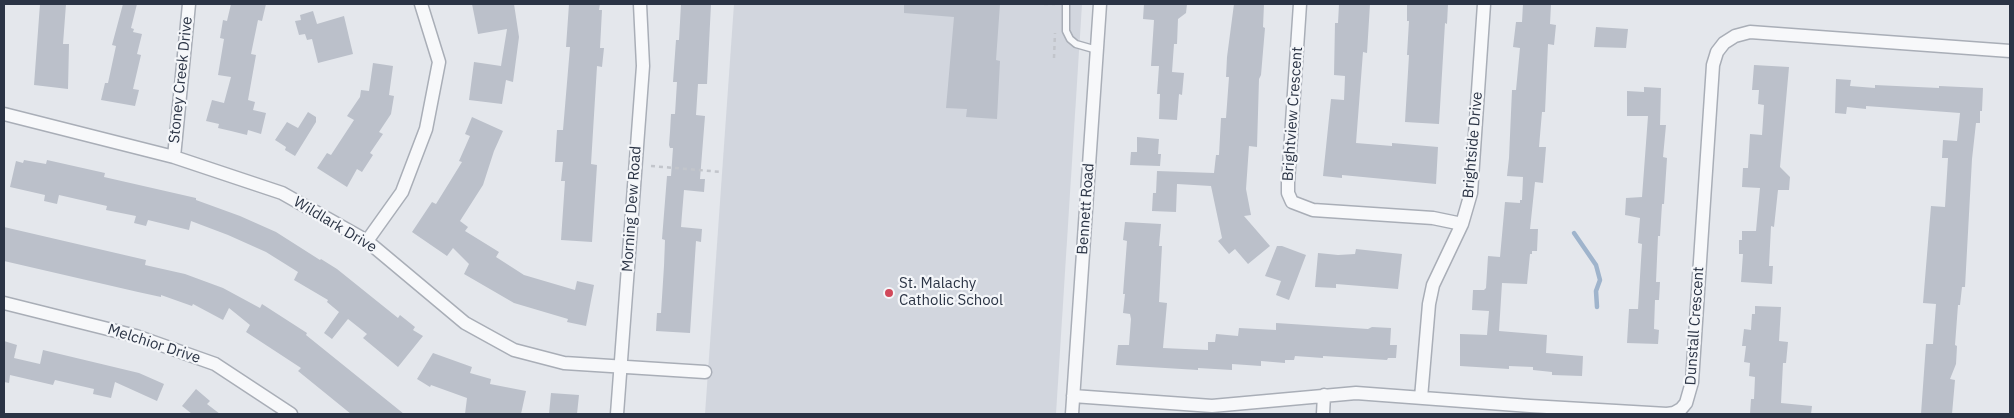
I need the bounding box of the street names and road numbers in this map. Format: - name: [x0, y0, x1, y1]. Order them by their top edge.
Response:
- street label: Stoney Creek Drive: [165, 16, 197, 144]
- street label: Brightview Crescent: [1279, 46, 1307, 182]
- street label: Brightside Drive: [1459, 91, 1487, 199]
- street label: Morning Dew Road: [619, 145, 645, 273]
- street label: Bennett Road: [1074, 163, 1098, 255]
- street label: Wildlark Drive: [290, 193, 380, 257]
- street label: Dunstall Crescent: [1682, 266, 1708, 386]
- street label: Melchior Drive: [105, 321, 203, 367]

